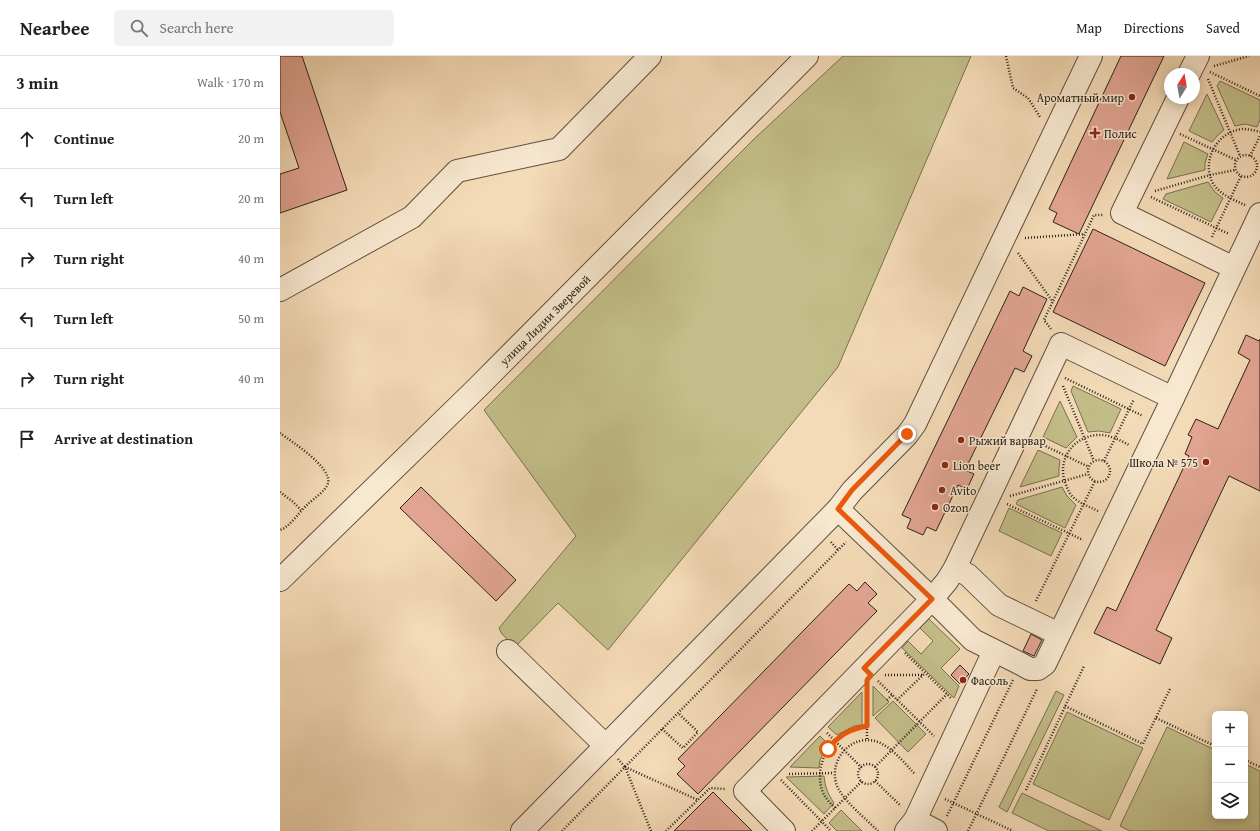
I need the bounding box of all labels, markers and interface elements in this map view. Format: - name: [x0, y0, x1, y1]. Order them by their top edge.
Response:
- search box: [114, 10, 394, 46]
- text: Nearbee: [20, 14, 90, 42]
- icon: search: [128, 17, 150, 39]
- text: Search here: [160, 17, 234, 38]
- text: Map: [1076, 18, 1102, 38]
- text: Directions: [1124, 18, 1184, 38]
- text: Saved: [1206, 18, 1240, 38]
- north arrow: [1164, 68, 1200, 104]
- text: 3 min: [16, 70, 58, 95]
- text: Walk · 170 m: [197, 73, 264, 92]
- place label: Ароматный мир: [1037, 89, 1125, 106]
- marker: Ароматный мир: [1127, 92, 1137, 102]
- place label: Полис: [1104, 125, 1138, 142]
- marker: Полис: [1089, 127, 1101, 139]
- icon: ahead: [16, 128, 38, 150]
- text: Continue: [54, 128, 115, 149]
- text: 20 m: [238, 129, 264, 148]
- icon: left: [16, 188, 38, 210]
- text: Turn left: [54, 188, 113, 209]
- text: 20 m: [238, 189, 264, 208]
- icon: right: [16, 248, 38, 270]
- text: Turn right: [54, 248, 125, 269]
- text: 40 m: [238, 249, 264, 268]
- street label: улица Лидии Зверевой: [495, 271, 594, 370]
- icon: left: [16, 308, 38, 330]
- text: Turn left: [54, 308, 113, 329]
- text: 50 m: [238, 309, 264, 328]
- icon: right: [16, 368, 38, 390]
- text: Turn right: [54, 368, 125, 389]
- text: 40 m: [238, 369, 264, 388]
- route end: [898, 425, 916, 443]
- icon: arrive: [16, 428, 38, 450]
- text: Arrive at destination: [54, 428, 193, 449]
- place label: Рыжий варвар: [969, 432, 1046, 449]
- marker: Рыжий варвар: [956, 435, 966, 445]
- place label: Школа № 575: [1129, 454, 1198, 471]
- place label: Lion beer: [953, 457, 1000, 474]
- marker: Школа № 575: [1201, 457, 1211, 467]
- marker: Lion beer: [940, 460, 950, 470]
- place label: Avito: [950, 482, 976, 499]
- marker: Avito: [937, 485, 947, 495]
- place label: Ozon: [943, 499, 969, 516]
- marker: Ozon: [930, 502, 940, 512]
- place label: Фасоль: [971, 672, 1009, 689]
- marker: Фасоль: [958, 675, 968, 685]
- map controls: [1212, 711, 1248, 819]
- button: +: [1212, 711, 1248, 747]
- route start: [819, 740, 837, 758]
- button: −: [1212, 747, 1248, 783]
- button: layers: [1212, 783, 1248, 819]

